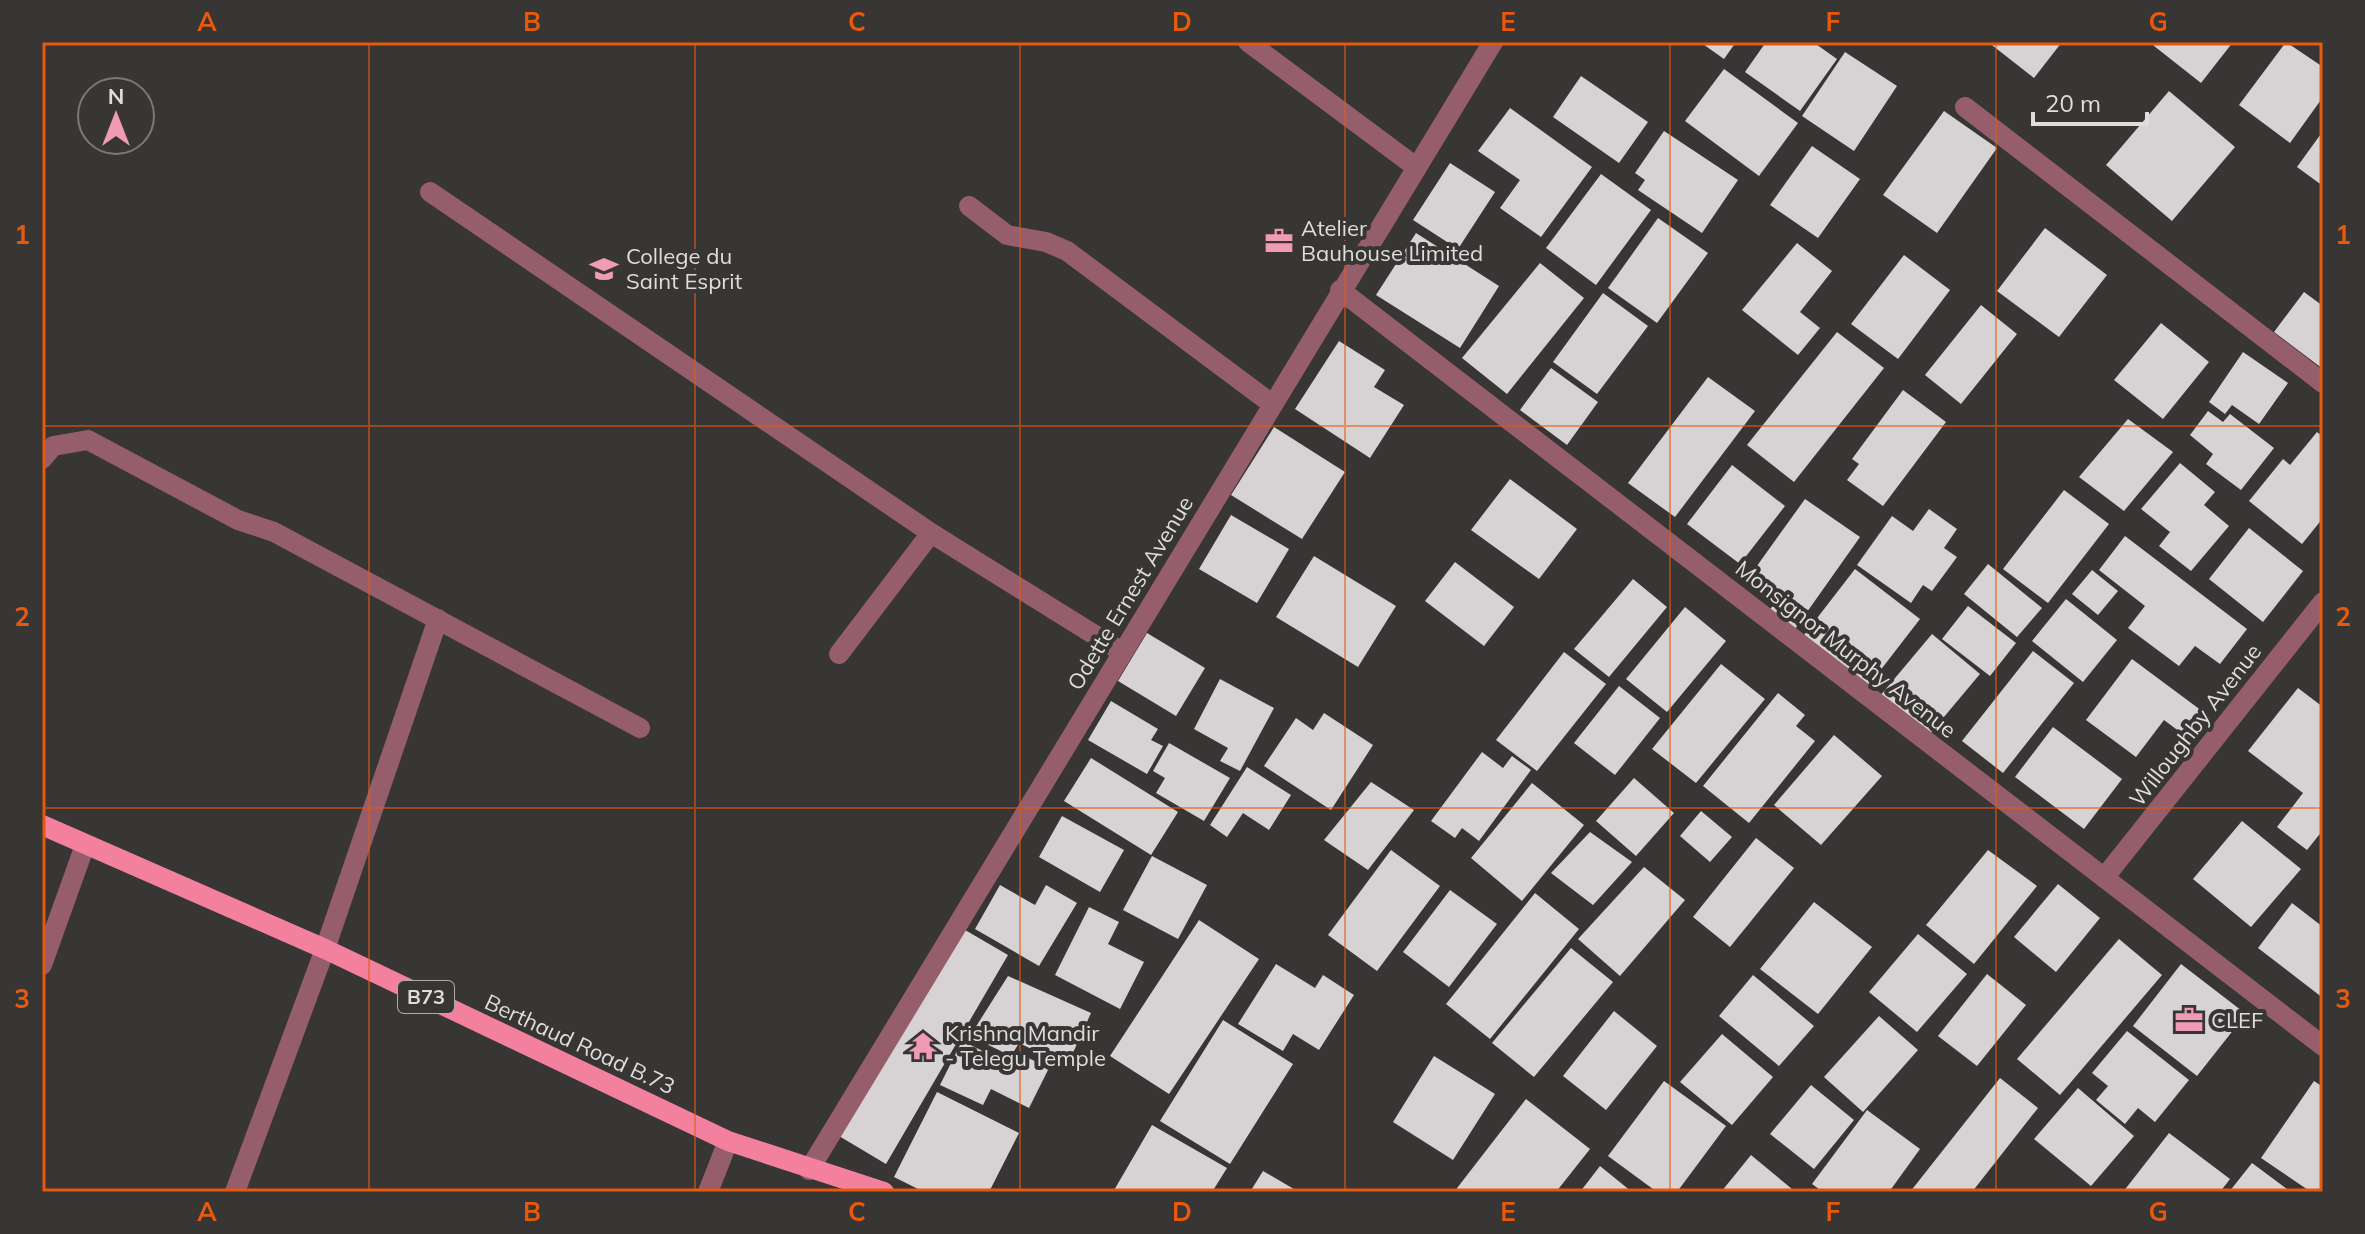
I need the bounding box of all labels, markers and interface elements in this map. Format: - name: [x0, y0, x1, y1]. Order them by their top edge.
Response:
- text: A: [197, 5, 217, 38]
- text: B: [523, 5, 541, 38]
- text: C: [848, 5, 866, 38]
- text: D: [1172, 5, 1192, 38]
- text: E: [1500, 5, 1516, 38]
- text: F: [1826, 5, 1841, 38]
- text: G: [2148, 5, 2168, 38]
- north arrow: [76, 76, 156, 156]
- scale bar: [2033, 76, 2147, 126]
- text: N: [108, 82, 124, 110]
- text: 20 m: [2045, 88, 2101, 118]
- place label: Atelier Bauhouse Limited: [1301, 214, 1483, 267]
- text: 1: [14, 218, 30, 251]
- text: 1: [2335, 218, 2351, 251]
- office icon: Atelier Bauhouse Limited: [1264, 226, 1294, 256]
- place label: College du Saint Esprit: [626, 242, 743, 295]
- school or university icon: College du Saint Esprit: [589, 254, 619, 284]
- street label: Odette Ernest Avenue: [1061, 491, 1199, 695]
- street label: Monsignor Murphy Avenue: [1730, 554, 1962, 744]
- text: 2: [14, 600, 30, 633]
- text: 2: [2335, 600, 2351, 633]
- street label: Willoughby Avenue: [2123, 638, 2267, 812]
- road number: B73: [398, 981, 454, 1013]
- text: 3: [14, 982, 30, 1015]
- text: 3: [2335, 982, 2351, 1015]
- street label: Berthaud Road B.73: [480, 988, 680, 1100]
- office icon: CLEF: [2174, 1005, 2204, 1035]
- place label: CLEF: [2211, 1006, 2263, 1034]
- place label: Krishna Mandir - Telegu Temple: [945, 1019, 1106, 1072]
- temple icon: Krishna Mandir - Telegu Temple: [908, 1031, 938, 1061]
- text: A: [197, 1195, 217, 1228]
- text: B: [523, 1195, 541, 1228]
- text: C: [848, 1195, 866, 1228]
- text: D: [1172, 1195, 1192, 1228]
- text: E: [1500, 1195, 1516, 1228]
- text: F: [1826, 1195, 1841, 1228]
- text: G: [2148, 1195, 2168, 1228]

